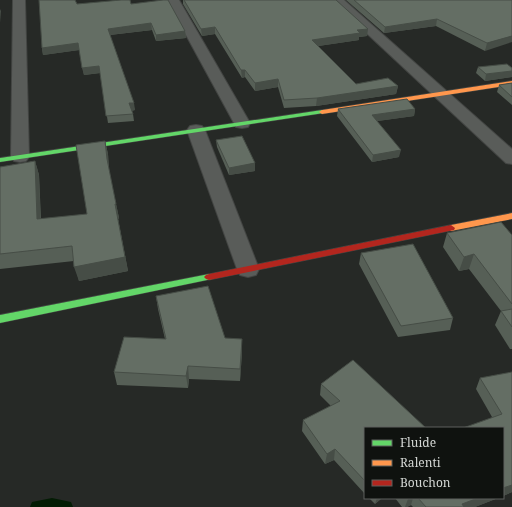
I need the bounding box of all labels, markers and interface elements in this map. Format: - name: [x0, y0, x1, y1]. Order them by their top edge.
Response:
- legend: [364, 427, 504, 499]
- text: Fluide: [400, 434, 436, 451]
- text: Ralenti: [400, 454, 441, 471]
- text: Bouchon: [400, 474, 451, 491]

